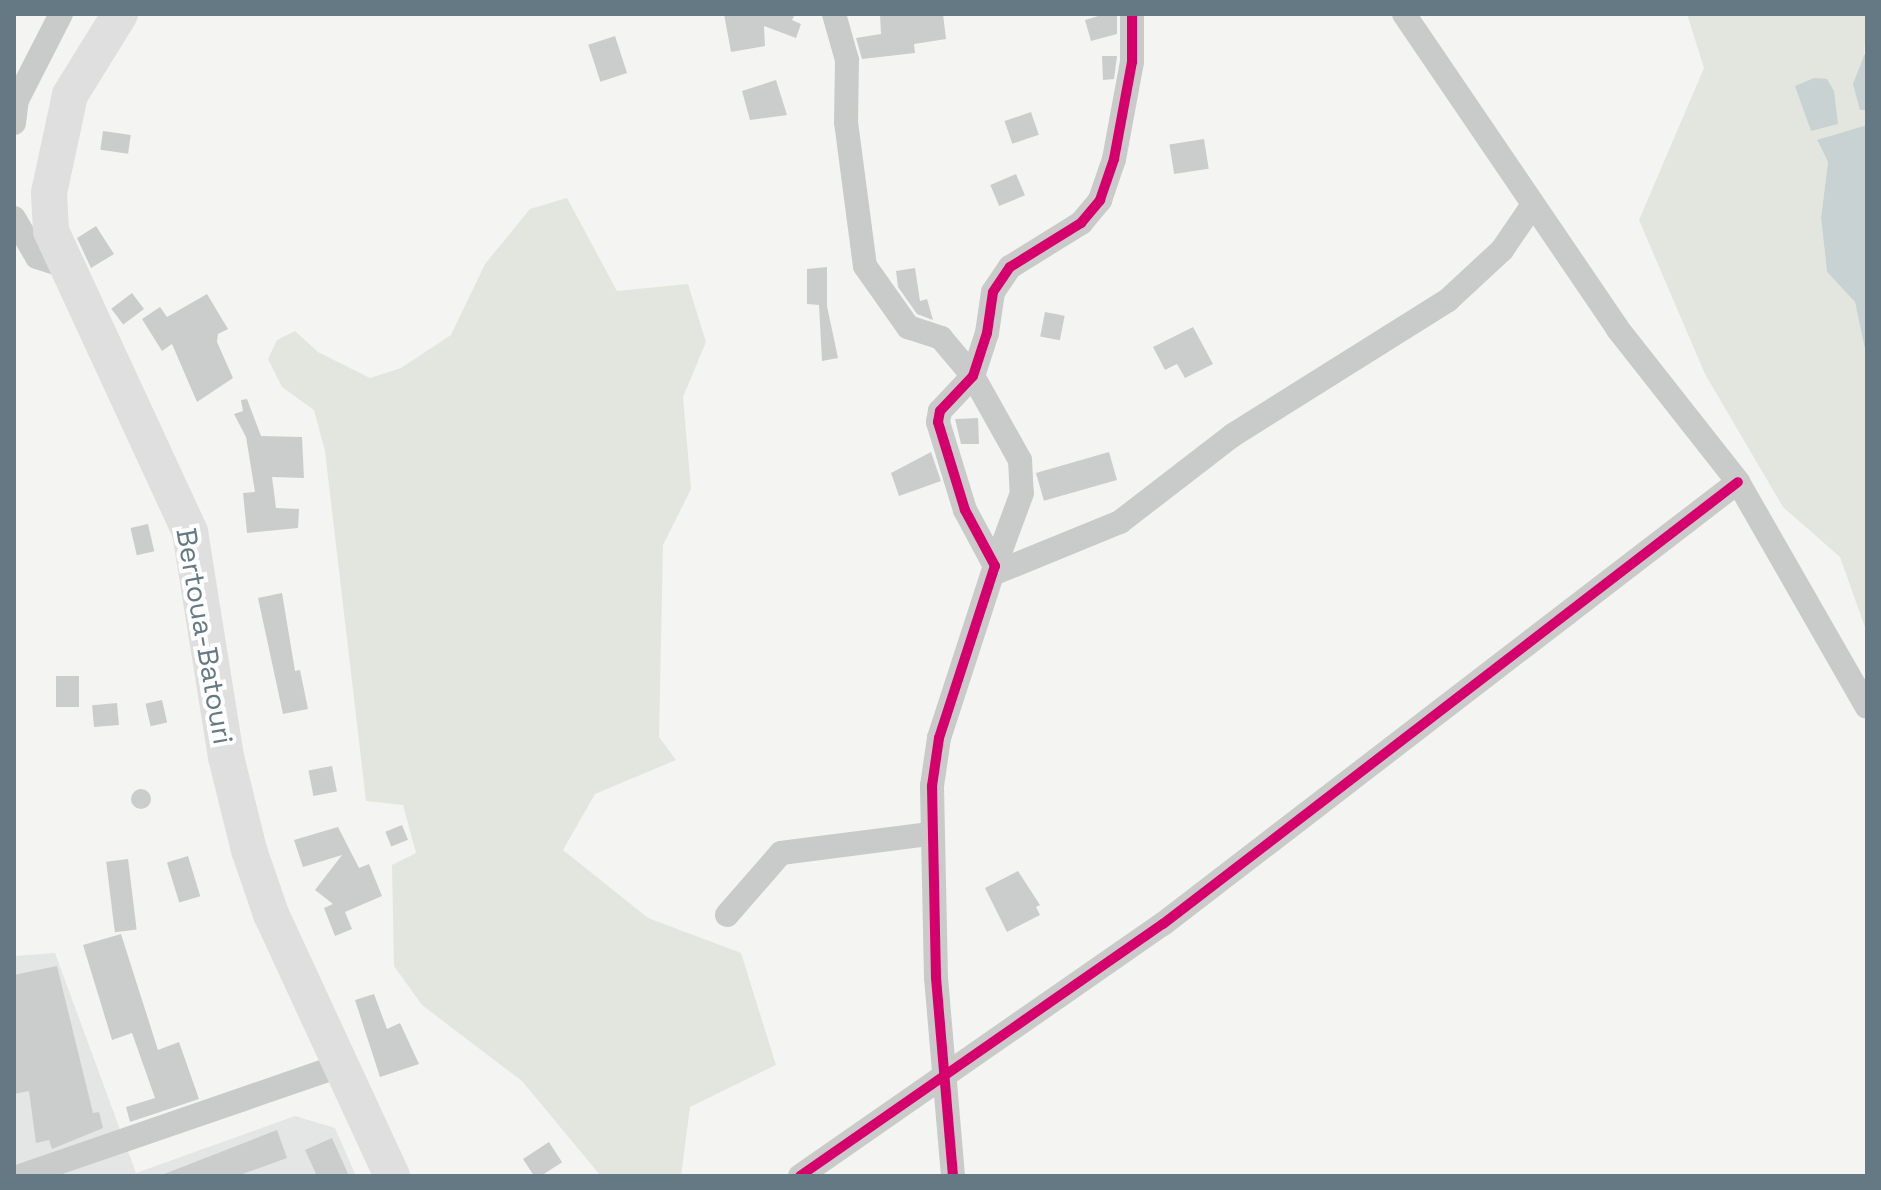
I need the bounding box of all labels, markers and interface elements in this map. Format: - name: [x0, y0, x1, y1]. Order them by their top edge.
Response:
- street label: Bertoua-Batouri: [169, 525, 241, 747]

